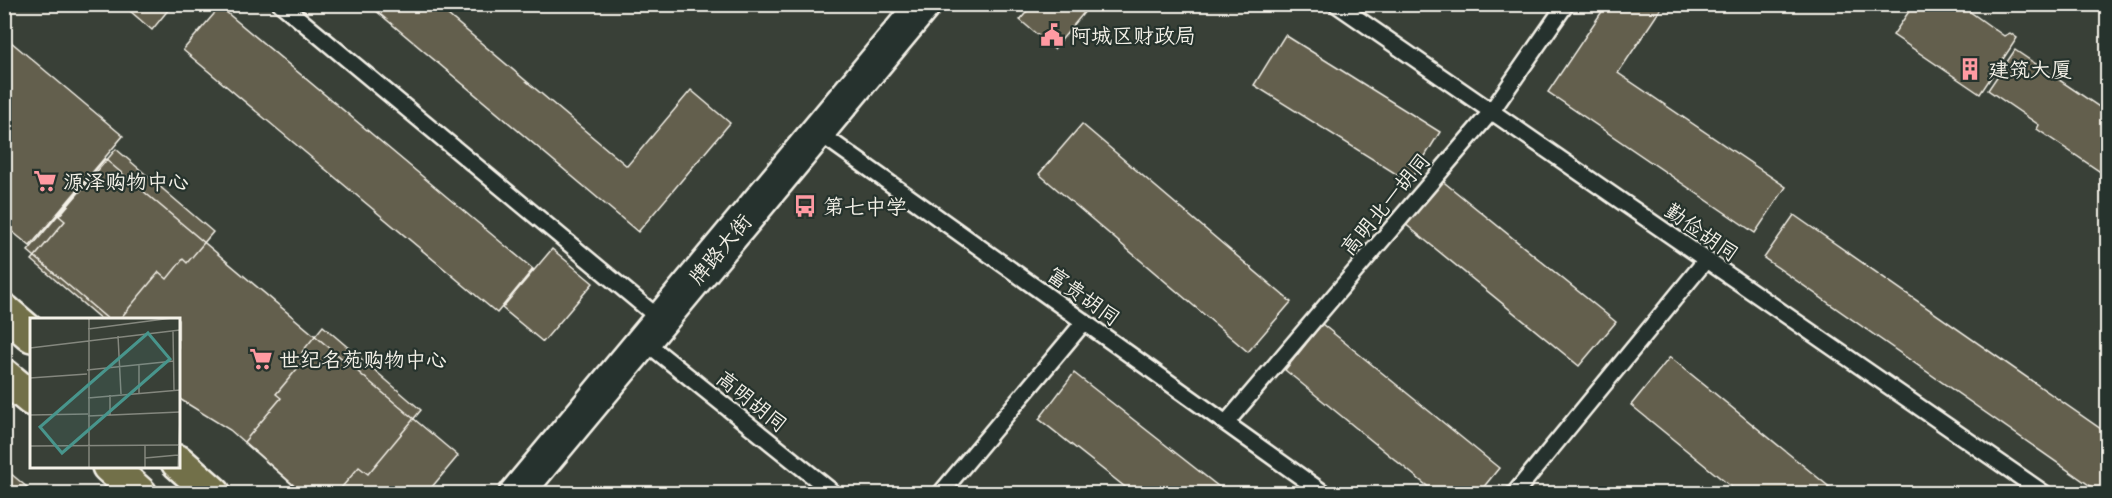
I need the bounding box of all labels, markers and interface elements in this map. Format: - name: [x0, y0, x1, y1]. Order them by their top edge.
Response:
- public building icon: 阿城区财政局: [1039, 22, 1065, 48]
- place label: 阿城区财政局: [1070, 22, 1196, 49]
- building icon: 建筑大厦: [1957, 56, 1983, 82]
- place label: 建筑大厦: [1988, 56, 2072, 83]
- street label: 高明北一胡同: [1334, 147, 1436, 261]
- supermarket icon: 源泽购物中心: [32, 168, 58, 194]
- place label: 源泽购物中心: [63, 168, 189, 195]
- bus stop icon: 第七中学: [792, 193, 818, 219]
- place label: 第七中学: [823, 193, 907, 220]
- street label: 勤俭胡同: [1660, 197, 1744, 267]
- street label: 牌路大街: [683, 208, 757, 290]
- street label: 富贵胡同: [1042, 260, 1126, 332]
- inset map: [30, 318, 180, 468]
- supermarket icon: 世纪名苑购物中心: [248, 346, 274, 372]
- place label: 世纪名苑购物中心: [279, 346, 447, 373]
- street label: 高明胡同: [711, 364, 793, 438]

